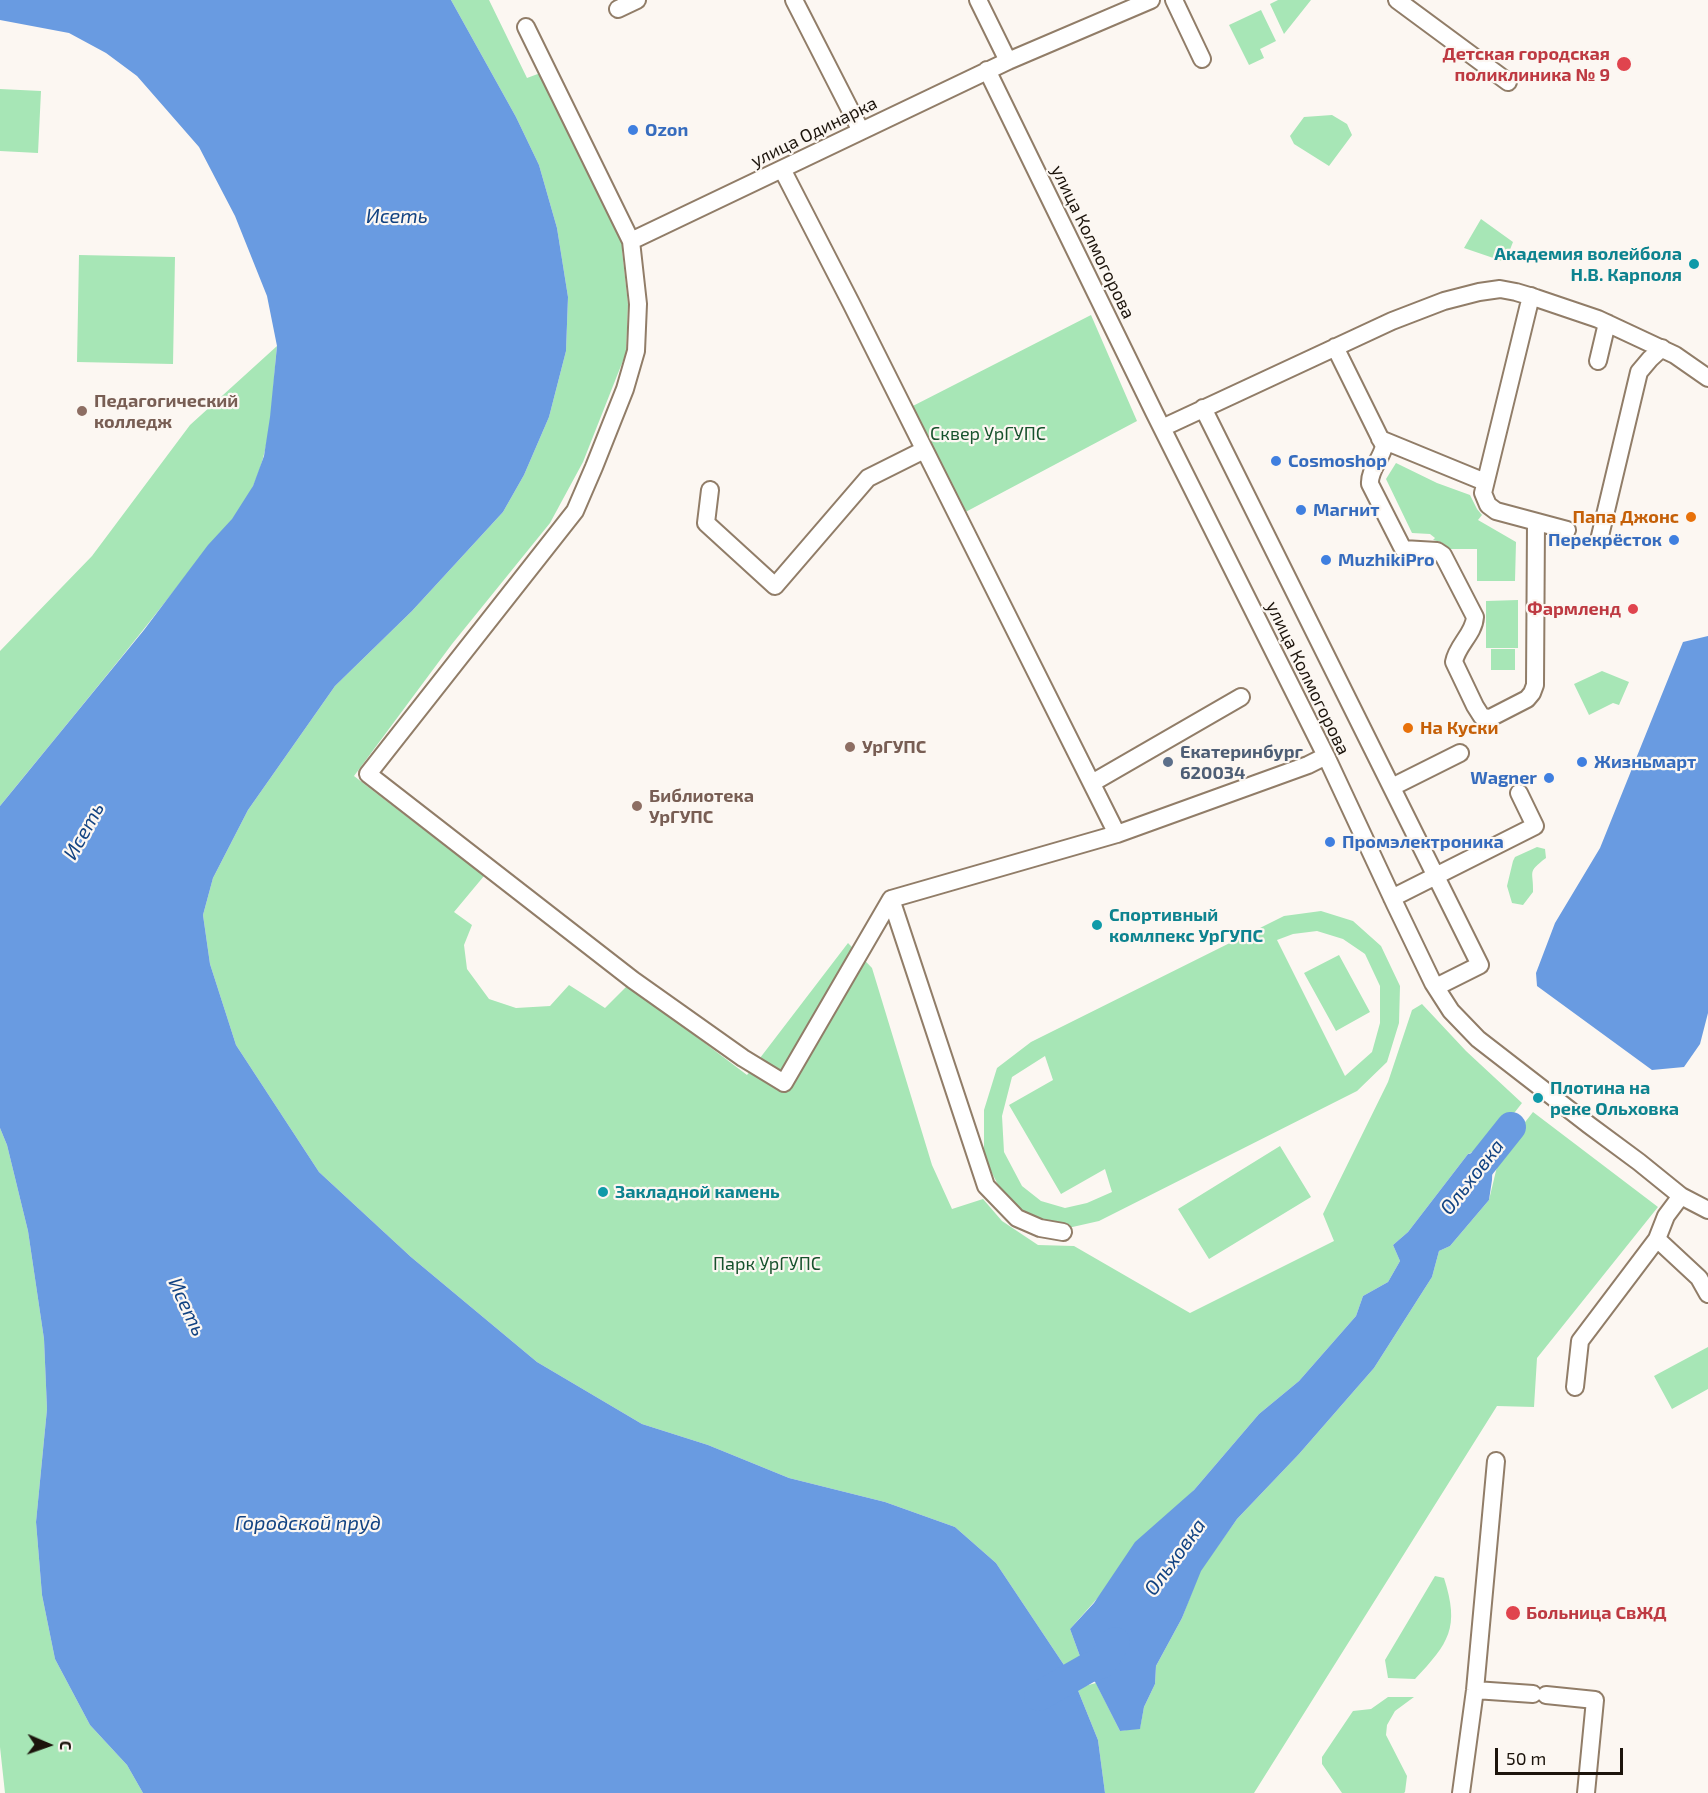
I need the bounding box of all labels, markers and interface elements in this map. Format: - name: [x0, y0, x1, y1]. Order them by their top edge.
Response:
- place label: Детская городская поликлиника № 9: [1442, 43, 1610, 86]
- marker: Детская городская поликлиника № 9: [1615, 55, 1633, 73]
- street label: улица Одинарка: [747, 92, 881, 172]
- place label: Ozon: [645, 119, 688, 141]
- marker: Ozon: [626, 123, 640, 137]
- street label: улица Колмогорова: [1046, 162, 1140, 322]
- water label: Исеть: [366, 204, 428, 228]
- place label: Академия волейбола Н.В. Карполя: [1494, 243, 1682, 286]
- marker: Академия волейбола Н.В. Карполя: [1687, 257, 1701, 271]
- place label: Педагогический колледж: [94, 390, 238, 432]
- marker: Педагогический колледж: [75, 404, 89, 418]
- park label: Сквер УрГУПС: [930, 423, 1046, 445]
- place label: Cosmoshop: [1288, 450, 1387, 472]
- marker: Cosmoshop: [1269, 454, 1283, 468]
- place label: Магнит: [1313, 499, 1379, 521]
- marker: Магнит: [1294, 503, 1308, 517]
- place label: Папа Джонс: [1573, 506, 1679, 528]
- marker: Папа Джонс: [1684, 510, 1698, 524]
- place label: Перекрёсток: [1548, 529, 1662, 551]
- marker: Перекрёсток: [1667, 533, 1681, 547]
- place label: MuzhikiPro: [1338, 549, 1435, 571]
- marker: MuzhikiPro: [1319, 553, 1333, 567]
- street label: улица Колмогорова: [1261, 598, 1355, 758]
- place label: Фармленд: [1527, 598, 1621, 620]
- marker: Фармленд: [1626, 602, 1640, 616]
- place label: На Куски: [1420, 717, 1498, 739]
- marker: На Куски: [1401, 721, 1415, 735]
- place label: УрГУПС: [862, 736, 926, 758]
- marker: УрГУПС: [843, 740, 857, 754]
- place label: Екатеринбург 620034: [1180, 741, 1303, 783]
- place label: Жизньмарт: [1594, 751, 1696, 773]
- marker: Екатеринбург 620034: [1161, 755, 1175, 769]
- marker: Жизньмарт: [1575, 755, 1589, 769]
- place label: Wagner: [1470, 767, 1537, 789]
- marker: Wagner: [1542, 771, 1556, 785]
- place label: Библиотека УрГУПС: [649, 785, 754, 828]
- water label: Исеть: [59, 798, 109, 864]
- marker: Библиотека УрГУПС: [630, 799, 644, 813]
- place label: Промэлектроника: [1342, 831, 1504, 853]
- marker: Промэлектроника: [1323, 835, 1337, 849]
- place label: Спортивный комлпекс УрГУПС: [1109, 904, 1263, 946]
- marker: Спортивный комлпекс УрГУПС: [1090, 918, 1104, 932]
- place label: Плотина на реке Ольховка: [1550, 1077, 1679, 1120]
- marker: Плотина на реке Ольховка: [1531, 1091, 1545, 1105]
- water label: Ольховка: [1435, 1134, 1509, 1220]
- place label: Закладной камень: [615, 1181, 780, 1203]
- marker: Закладной камень: [596, 1185, 610, 1199]
- park label: Парк УрГУПС: [713, 1253, 821, 1275]
- water label: Исеть: [163, 1274, 211, 1340]
- water label: Городской пруд: [235, 1511, 381, 1535]
- water label: Ольховка: [1139, 1514, 1211, 1600]
- place label: Больница СвЖД: [1526, 1602, 1667, 1624]
- marker: Больница СвЖД: [1504, 1604, 1522, 1622]
- north arrow: [18, 1715, 78, 1775]
- scale bar: [1498, 1736, 1626, 1774]
- text: С: [57, 1741, 76, 1751]
- text: 50 m: [1506, 1747, 1546, 1769]

